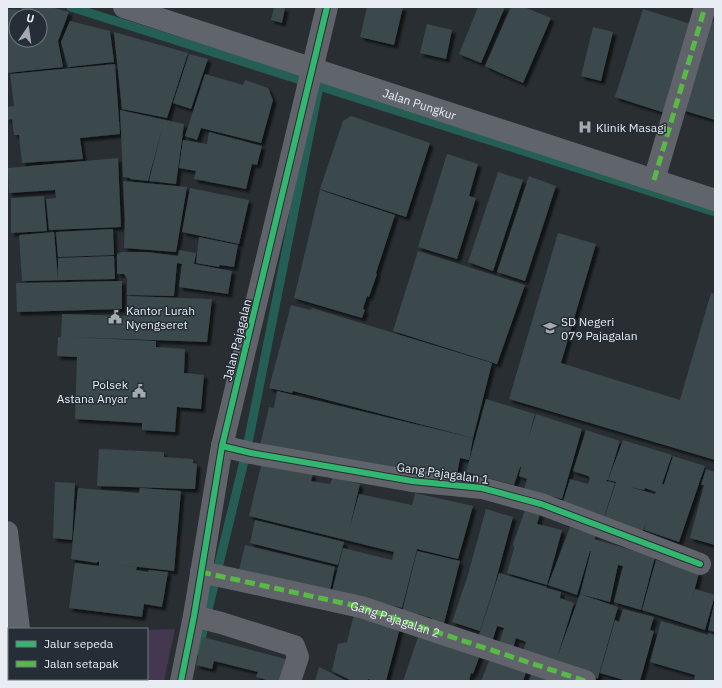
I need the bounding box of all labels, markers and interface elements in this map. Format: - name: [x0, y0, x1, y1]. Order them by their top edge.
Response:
- north arrow: [8, 8, 48, 48]
- text: U: [25, 11, 36, 26]
- street label: Jalan Pungkur: [381, 85, 459, 123]
- hospital icon: Klinik Masagi: [577, 119, 593, 135]
- place label: Klinik Masagi: [596, 120, 667, 135]
- street label: Jalan Pajagalan: [220, 297, 254, 383]
- place label: Kantor Lurah Nyengseret: [126, 303, 195, 332]
- public building icon: Kantor Lurah Nyengseret: [107, 309, 123, 325]
- place label: SD Negeri 079 Pajagalan: [561, 314, 638, 343]
- school or university icon: SD Negeri 079 Pajagalan: [542, 320, 558, 336]
- place label: Polsek Astana Anyar: [57, 377, 129, 406]
- public building icon: Polsek Astana Anyar: [131, 383, 147, 399]
- street label: Gang Pajagalan 1: [396, 459, 490, 487]
- street label: Gang Pajagalan 2: [349, 597, 442, 640]
- legend: [8, 628, 148, 680]
- text: Jalur sepeda: [44, 636, 114, 651]
- text: Jalan setapak: [44, 656, 119, 671]

